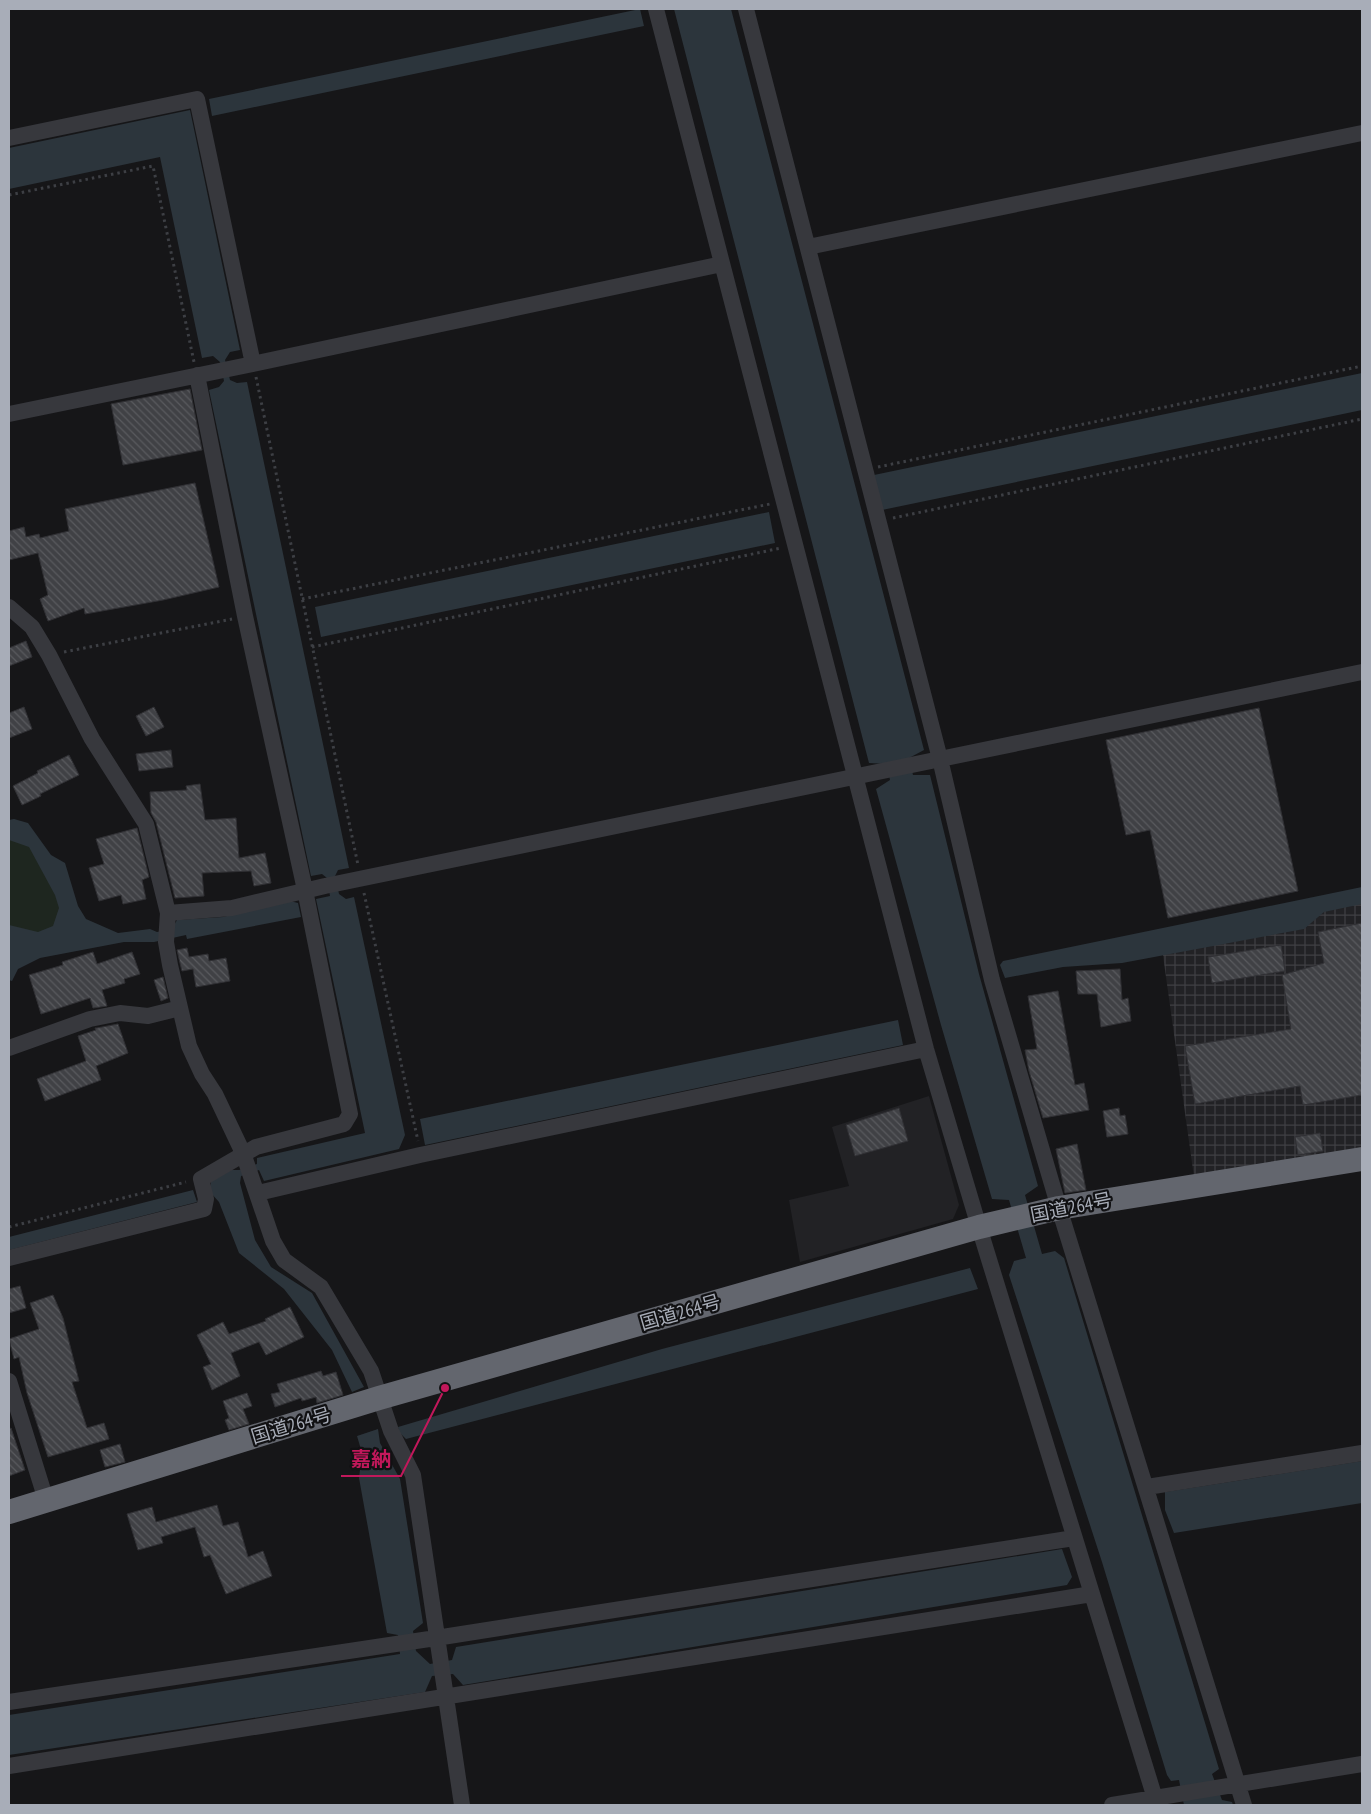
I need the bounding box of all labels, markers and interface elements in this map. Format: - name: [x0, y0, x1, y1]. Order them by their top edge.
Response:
- street label: 国道264号: [1028, 1187, 1114, 1227]
- street label: 国道264号: [637, 1289, 723, 1335]
- street label: 国道264号: [248, 1401, 334, 1449]
- callout: 嘉納: [341, 1441, 401, 1476]
- text: 嘉納: [351, 1446, 391, 1472]

